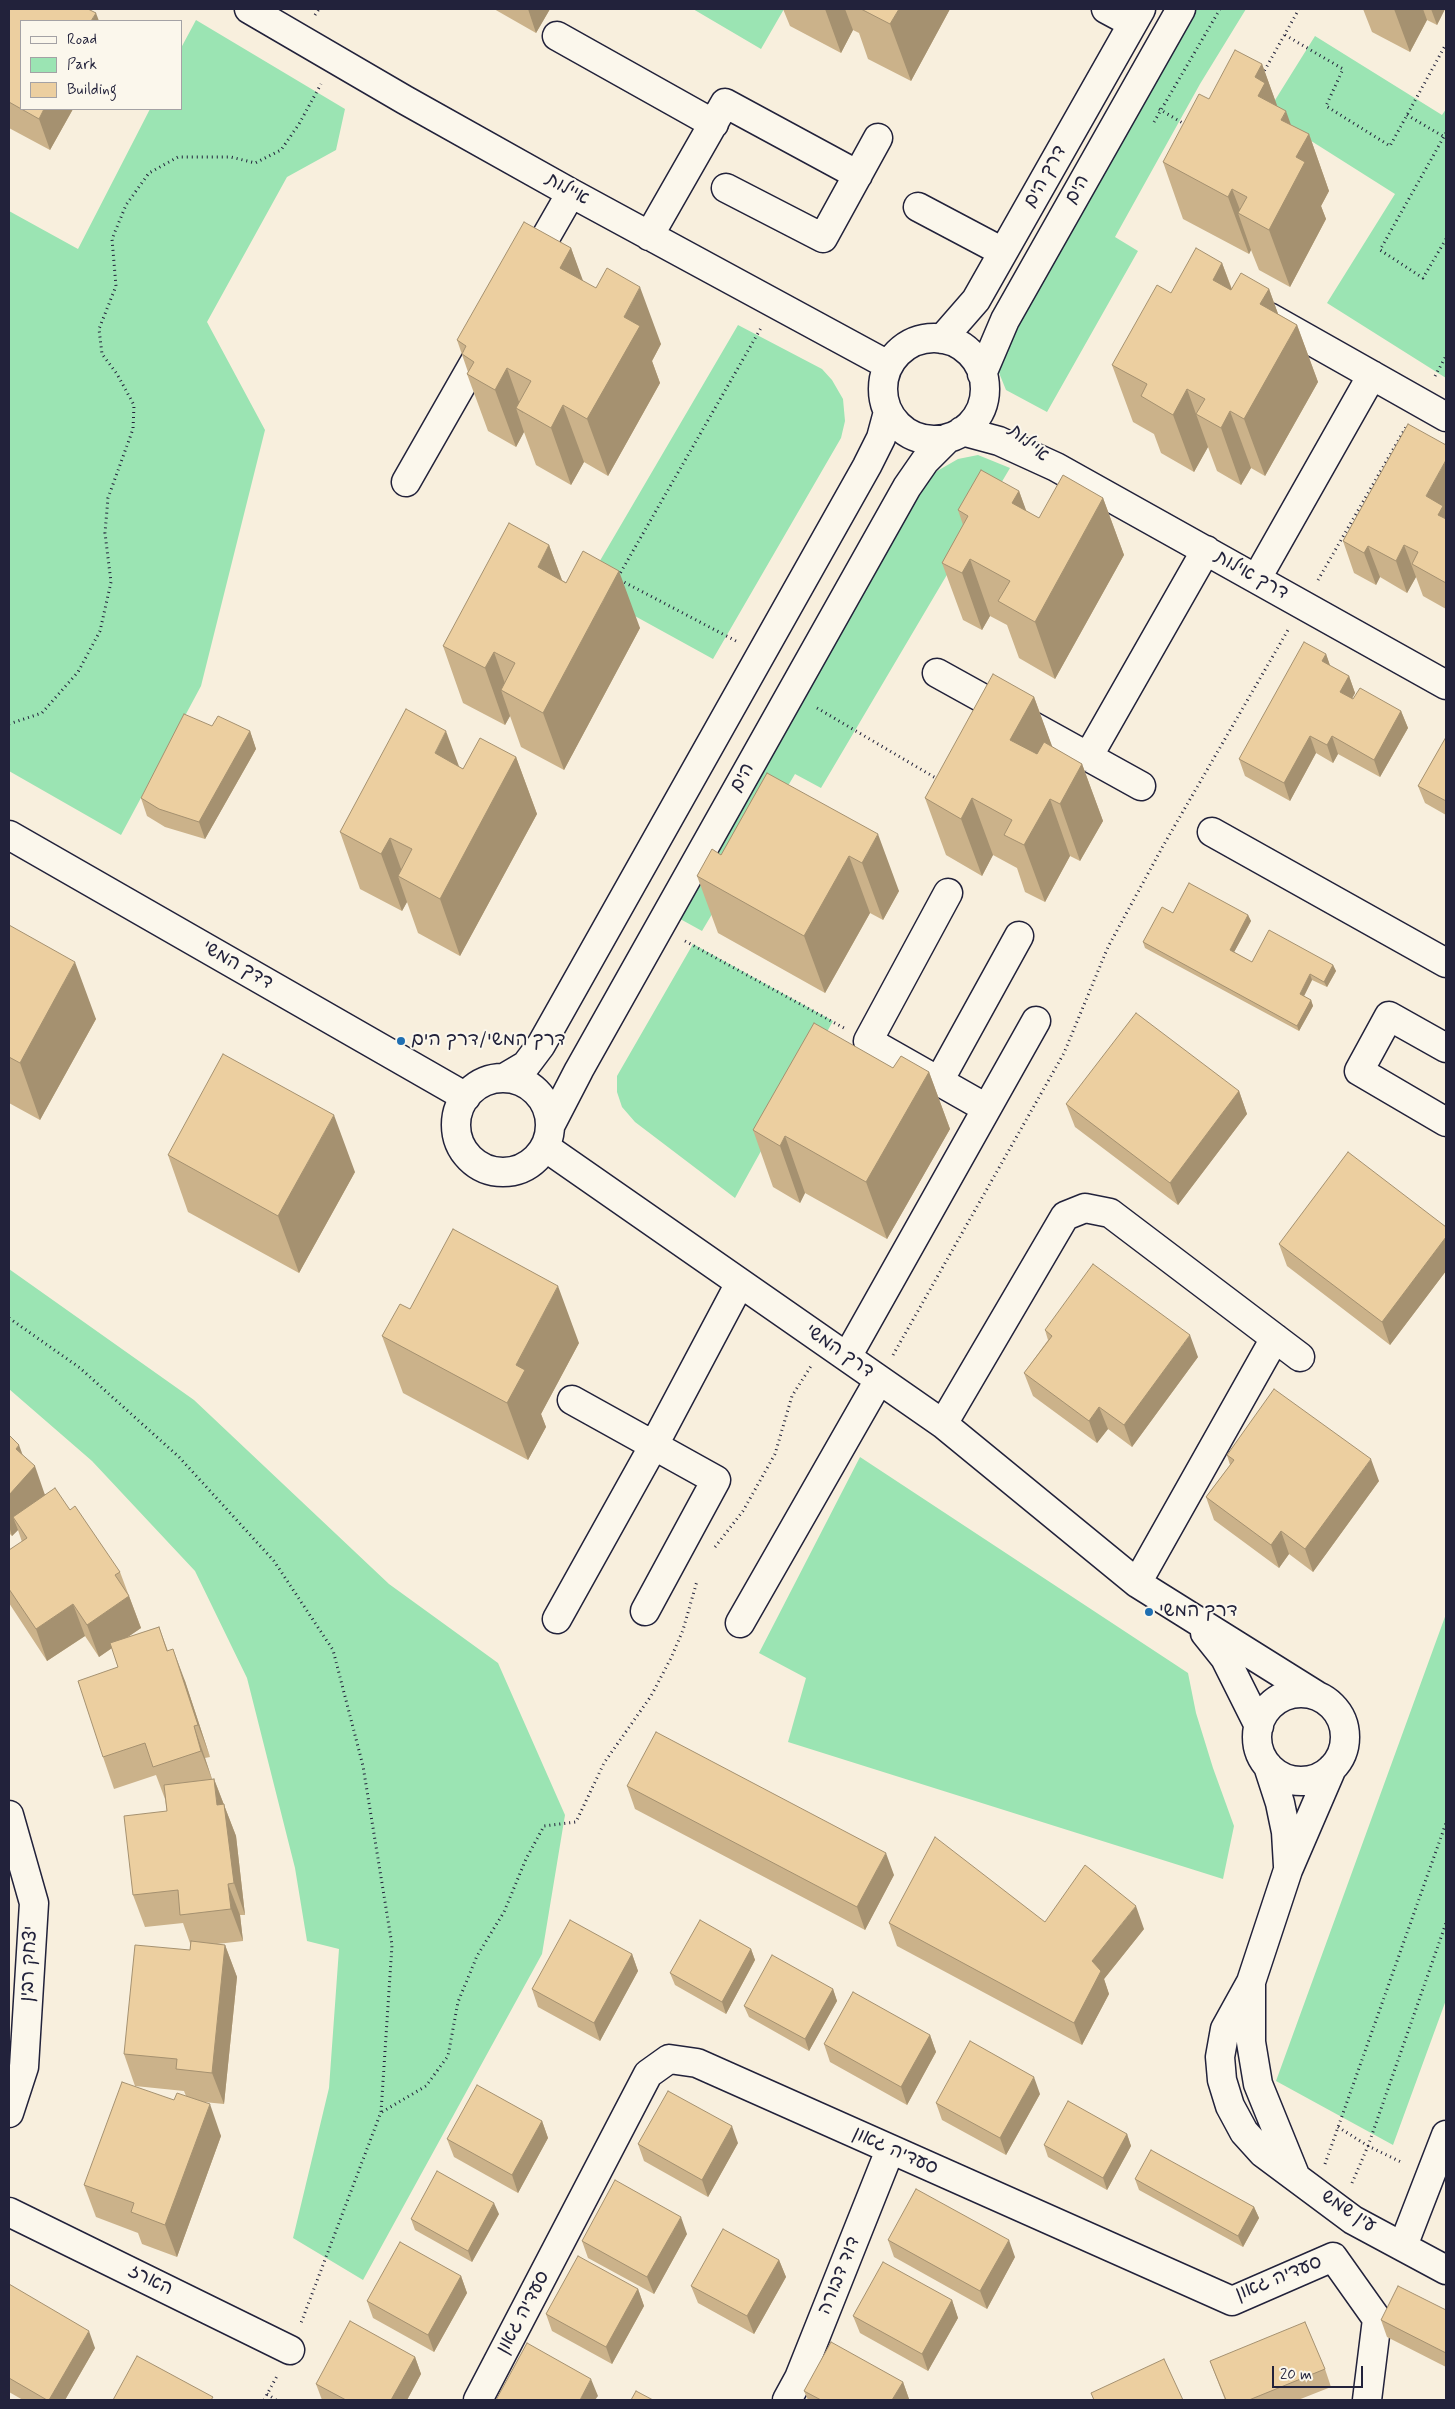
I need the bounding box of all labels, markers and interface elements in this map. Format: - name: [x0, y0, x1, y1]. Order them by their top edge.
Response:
- legend: [20, 20, 182, 110]
- text: Road: [67, 30, 97, 50]
- text: Park: [67, 55, 97, 75]
- text: Building: [67, 80, 117, 100]
- street label: דרך הים: [1020, 142, 1072, 212]
- street label: איילות: [541, 169, 593, 211]
- street label: הים: [1061, 171, 1095, 209]
- street label: איילות: [1003, 420, 1053, 468]
- street label: דרך אילות: [1210, 546, 1292, 606]
- street label: הים: [726, 759, 760, 797]
- street label: דדך המשי: [197, 937, 277, 995]
- place label: דרך המשי/דרך הים: [411, 1030, 566, 1052]
- marker: דרך המשי/דרך הים: [395, 1035, 407, 1047]
- street label: דרך המשי: [800, 1320, 878, 1384]
- place label: דרך המשי: [1159, 1601, 1237, 1623]
- marker: דרך המשי: [1143, 1606, 1155, 1618]
- street label: יצחק רבין: [17, 1925, 43, 2003]
- street label: סעדיה גאון: [849, 2123, 941, 2181]
- street label: עין שמש: [1316, 2185, 1380, 2239]
- street label: דוד דבורה: [814, 2234, 866, 2318]
- street label: סעדיה גאון: [1232, 2251, 1326, 2307]
- street label: הארז: [124, 2260, 176, 2302]
- street label: סעדיה גאון: [493, 2267, 555, 2359]
- scale bar: [1275, 2356, 1366, 2388]
- text: 20 m: [1280, 2365, 1312, 2385]

